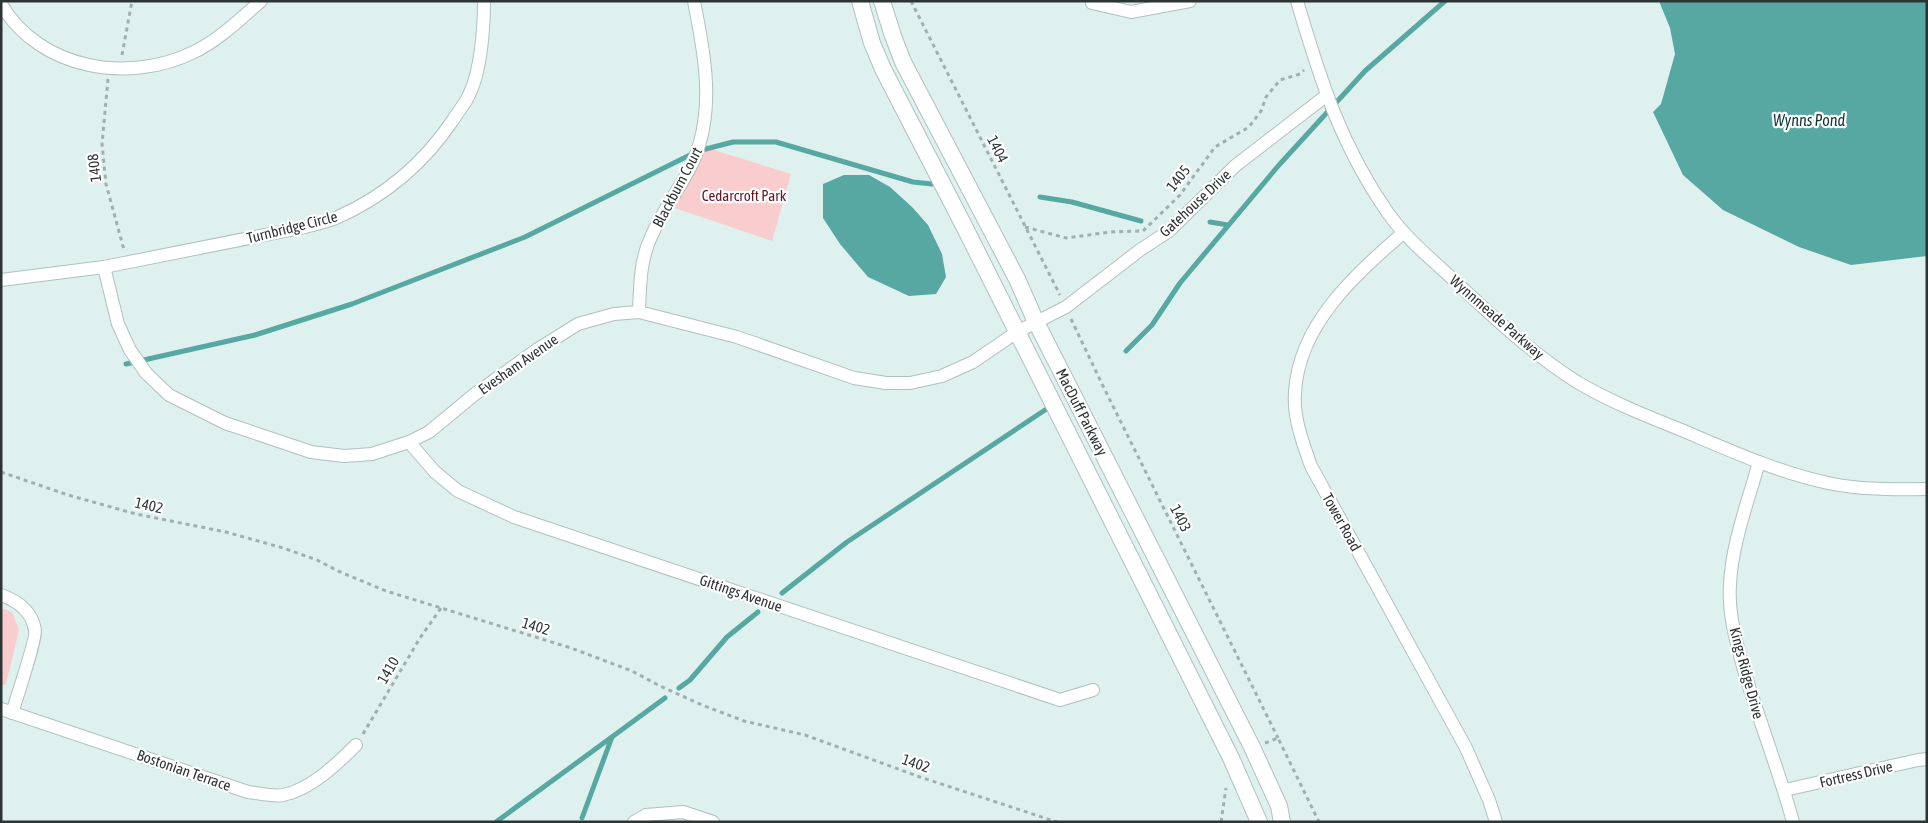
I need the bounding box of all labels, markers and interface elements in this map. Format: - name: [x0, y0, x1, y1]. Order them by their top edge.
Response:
- water label: Wynns Pond: [1773, 111, 1845, 130]
- street label: 1404: [984, 133, 1012, 165]
- street label: Blackburn Court: [649, 144, 705, 230]
- street label: 1408: [84, 153, 104, 183]
- street label: 1405: [1163, 162, 1193, 194]
- street label: Gatehouse Drive: [1156, 166, 1234, 240]
- park label: Cedarcroft Park: [702, 187, 787, 204]
- street label: Turnbridge Circle: [245, 207, 339, 246]
- street label: Wynnmeade Parkway: [1446, 271, 1548, 363]
- street label: Evesham Avenue: [475, 330, 561, 398]
- street label: MacDuff Parkway: [1053, 366, 1111, 458]
- street label: Tower Road: [1319, 490, 1365, 554]
- street label: 1402: [133, 494, 165, 516]
- street label: 1403: [1167, 502, 1195, 534]
- street label: Gittings Avenue: [698, 571, 785, 615]
- street label: 1402: [520, 614, 552, 638]
- street label: Kings Ridge Drive: [1727, 625, 1767, 721]
- street label: 1410: [374, 654, 402, 686]
- street label: Bostonian Terrace: [135, 746, 233, 794]
- street label: 1402: [900, 750, 932, 776]
- street label: Fortress Drive: [1818, 757, 1894, 791]

